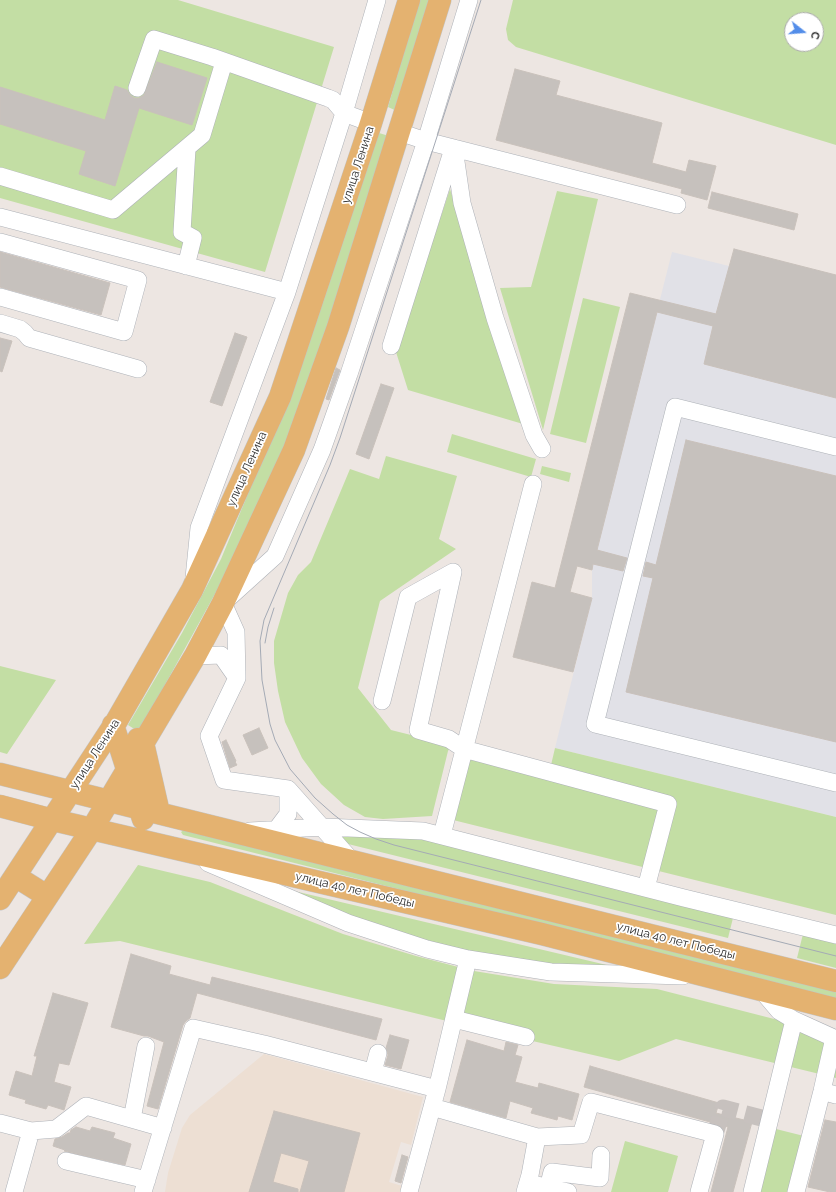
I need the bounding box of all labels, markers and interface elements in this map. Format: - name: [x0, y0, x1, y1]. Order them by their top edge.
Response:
- north arrow: [784, 12, 824, 52]
- text: С: [808, 30, 822, 41]
- street label: улица Ленина: [339, 125, 377, 205]
- street label: улица Ленина: [224, 429, 270, 509]
- street label: улица Ленина: [67, 716, 123, 792]
- street label: улица 40 лет Победы: [294, 869, 416, 911]
- street label: улица 40 лет Победы: [615, 919, 737, 963]

